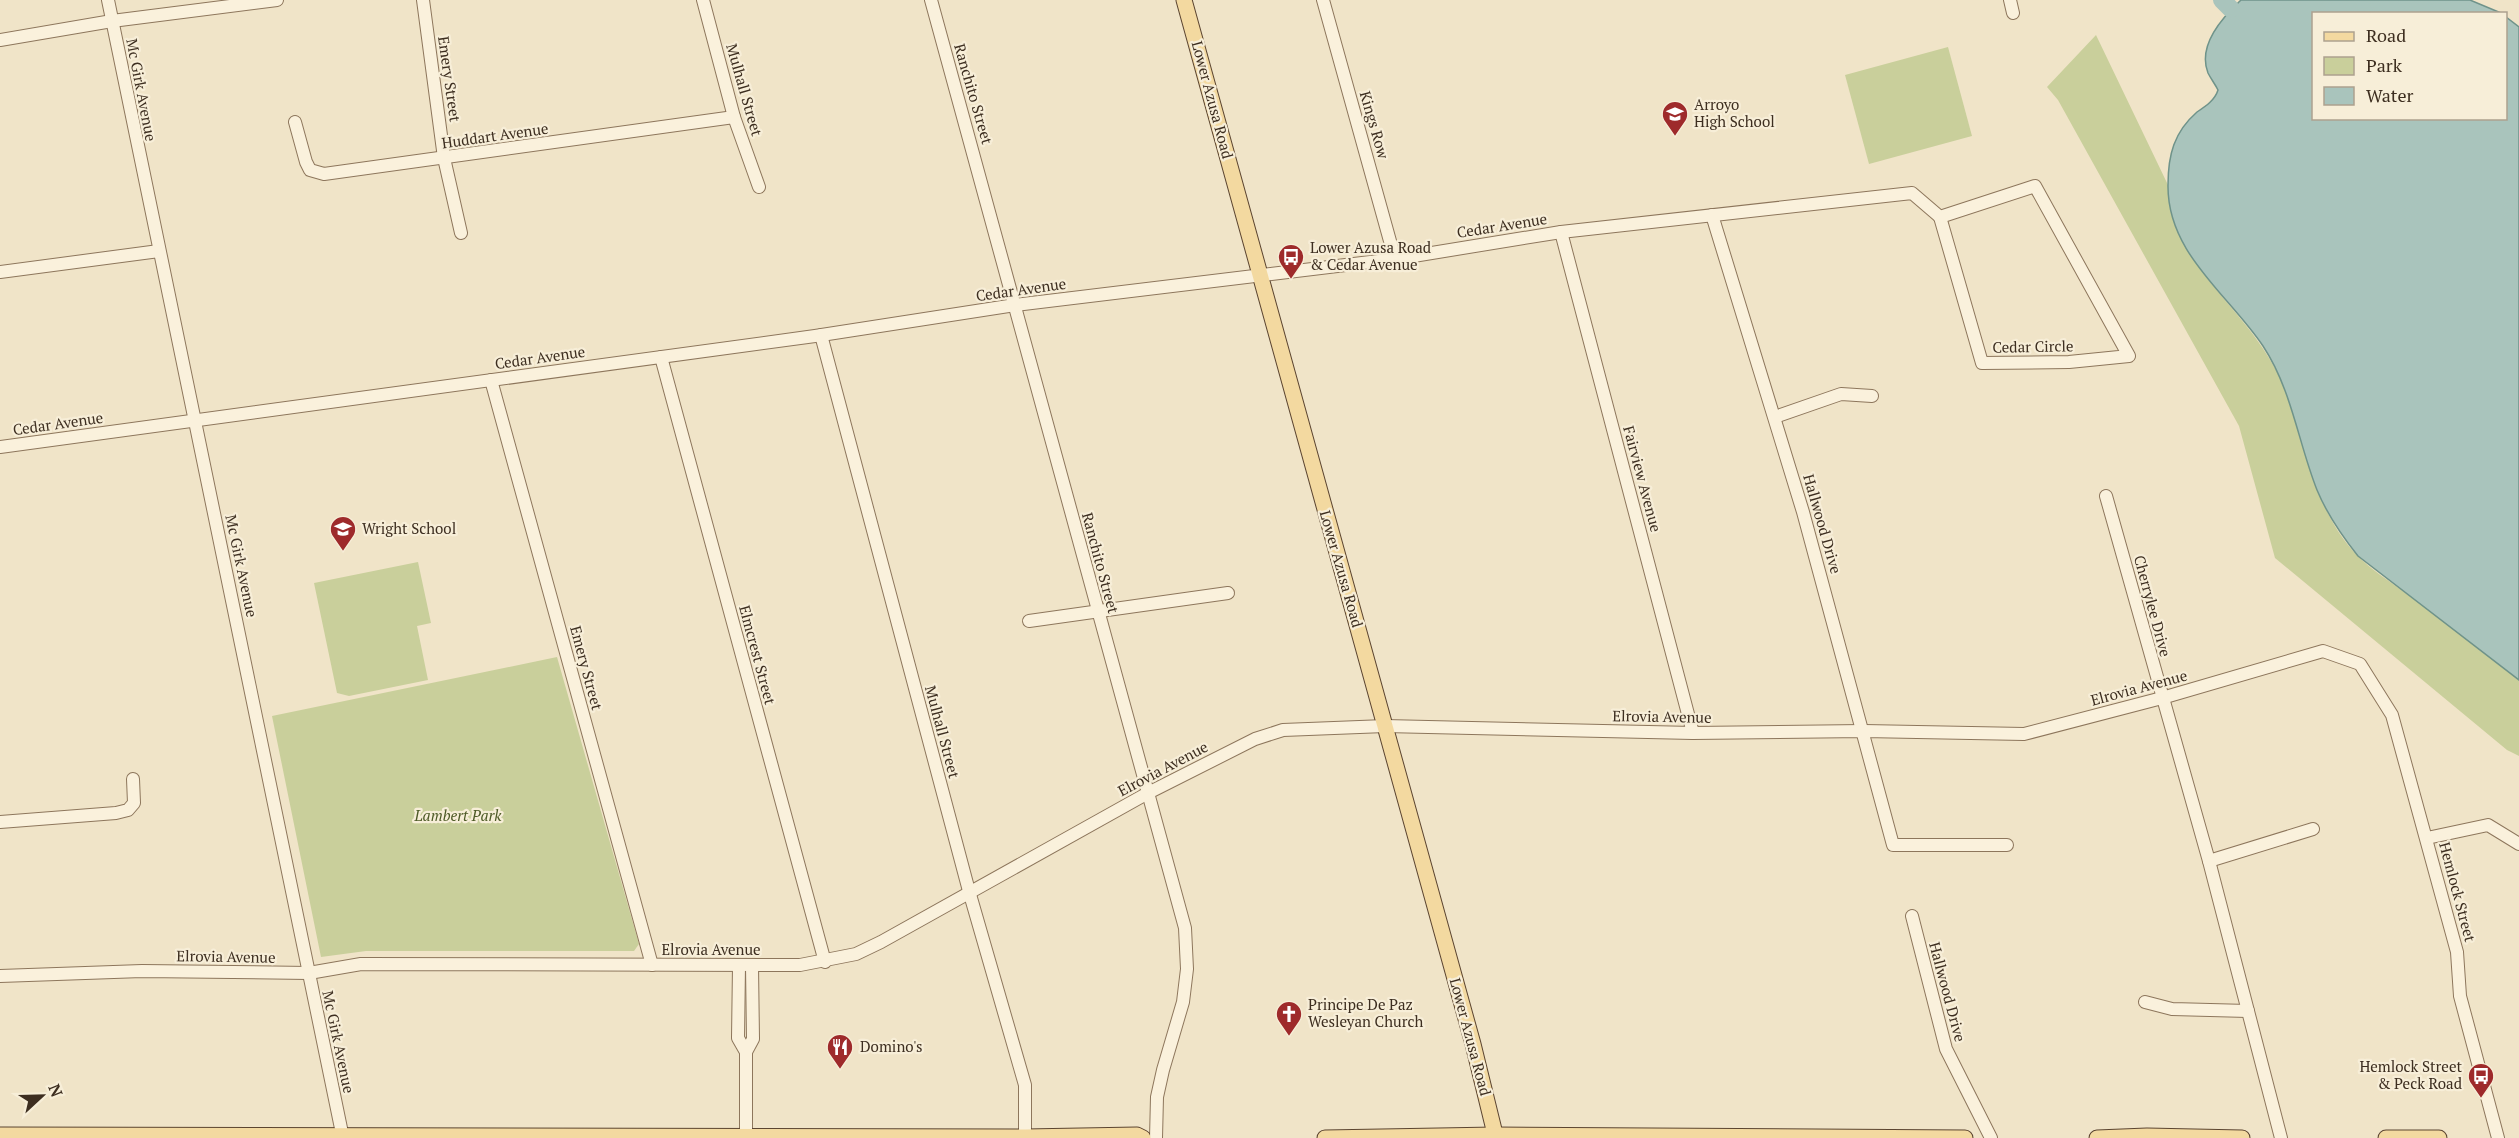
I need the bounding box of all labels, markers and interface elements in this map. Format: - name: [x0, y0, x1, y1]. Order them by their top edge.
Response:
- legend: [2312, 12, 2507, 120]
- text: Road: [2366, 23, 2406, 47]
- street label: Emery Street: [434, 35, 466, 123]
- street label: Mc Girk Avenue: [122, 37, 162, 143]
- street label: Lower Azusa Road: [1188, 39, 1238, 161]
- street label: Mulhall Street: [722, 41, 768, 139]
- street label: Ranchito Street: [950, 41, 998, 147]
- text: Park: [2366, 53, 2403, 77]
- text: Water: [2366, 83, 2413, 107]
- street label: Kings Row: [1356, 89, 1394, 162]
- place label: Arroyo High School: [1694, 94, 1775, 131]
- school or university icon: Arroyo High School: [1660, 99, 1690, 137]
- street label: Huddart Avenue: [440, 118, 550, 152]
- street label: Cedar Avenue: [1455, 208, 1548, 242]
- place label: Lower Azusa Road & Cedar Avenue: [1310, 237, 1431, 274]
- bus stop icon: Lower Azusa Road & Cedar Avenue: [1276, 242, 1306, 280]
- street label: Cedar Avenue: [974, 273, 1067, 305]
- street label: Cedar Circle: [1992, 335, 2074, 357]
- street label: Cedar Avenue: [493, 341, 586, 373]
- street label: Cedar Avenue: [11, 407, 104, 439]
- street label: Fairview Avenue: [1619, 423, 1667, 534]
- street label: Hallwood Drive: [1799, 472, 1847, 576]
- street label: Lower Azusa Road: [1316, 508, 1368, 630]
- street label: Ranchito Street: [1078, 510, 1124, 616]
- street label: Mc Girk Avenue: [221, 513, 263, 619]
- school or university icon: Wright School: [328, 514, 358, 552]
- place label: Wright School: [362, 518, 456, 538]
- street label: Cherrylee Drive: [2130, 553, 2176, 659]
- street label: Elmcrest Street: [735, 603, 781, 707]
- street label: Emery Street: [566, 623, 608, 713]
- street label: Elrovia Avenue: [2088, 665, 2189, 710]
- street label: Mulhall Street: [921, 683, 965, 781]
- street label: Elrovia Avenue: [1612, 705, 1712, 727]
- street label: Elrovia Avenue: [1114, 736, 1211, 800]
- park label: Lambert Park: [414, 805, 502, 825]
- street label: Hemlock Street: [2435, 840, 2481, 944]
- street label: Elrovia Avenue: [661, 939, 761, 959]
- street label: Hallwood Drive: [1925, 940, 1971, 1044]
- street label: Elrovia Avenue: [176, 945, 276, 967]
- street label: Lower Azusa Road: [1446, 976, 1496, 1098]
- street label: Mc Girk Avenue: [318, 989, 360, 1095]
- place label: Principe De Paz Wesleyan Church: [1308, 994, 1423, 1031]
- church icon: Principe De Paz Wesleyan Church: [1274, 999, 1304, 1037]
- restaurant icon: Domino's: [825, 1032, 855, 1070]
- place label: Domino's: [860, 1036, 922, 1056]
- place label: Hemlock Street & Peck Road: [2359, 1056, 2462, 1093]
- bus stop icon: Hemlock Street & Peck Road: [2466, 1061, 2496, 1099]
- north arrow: [12, 1066, 72, 1126]
- text: N: [43, 1081, 68, 1100]

